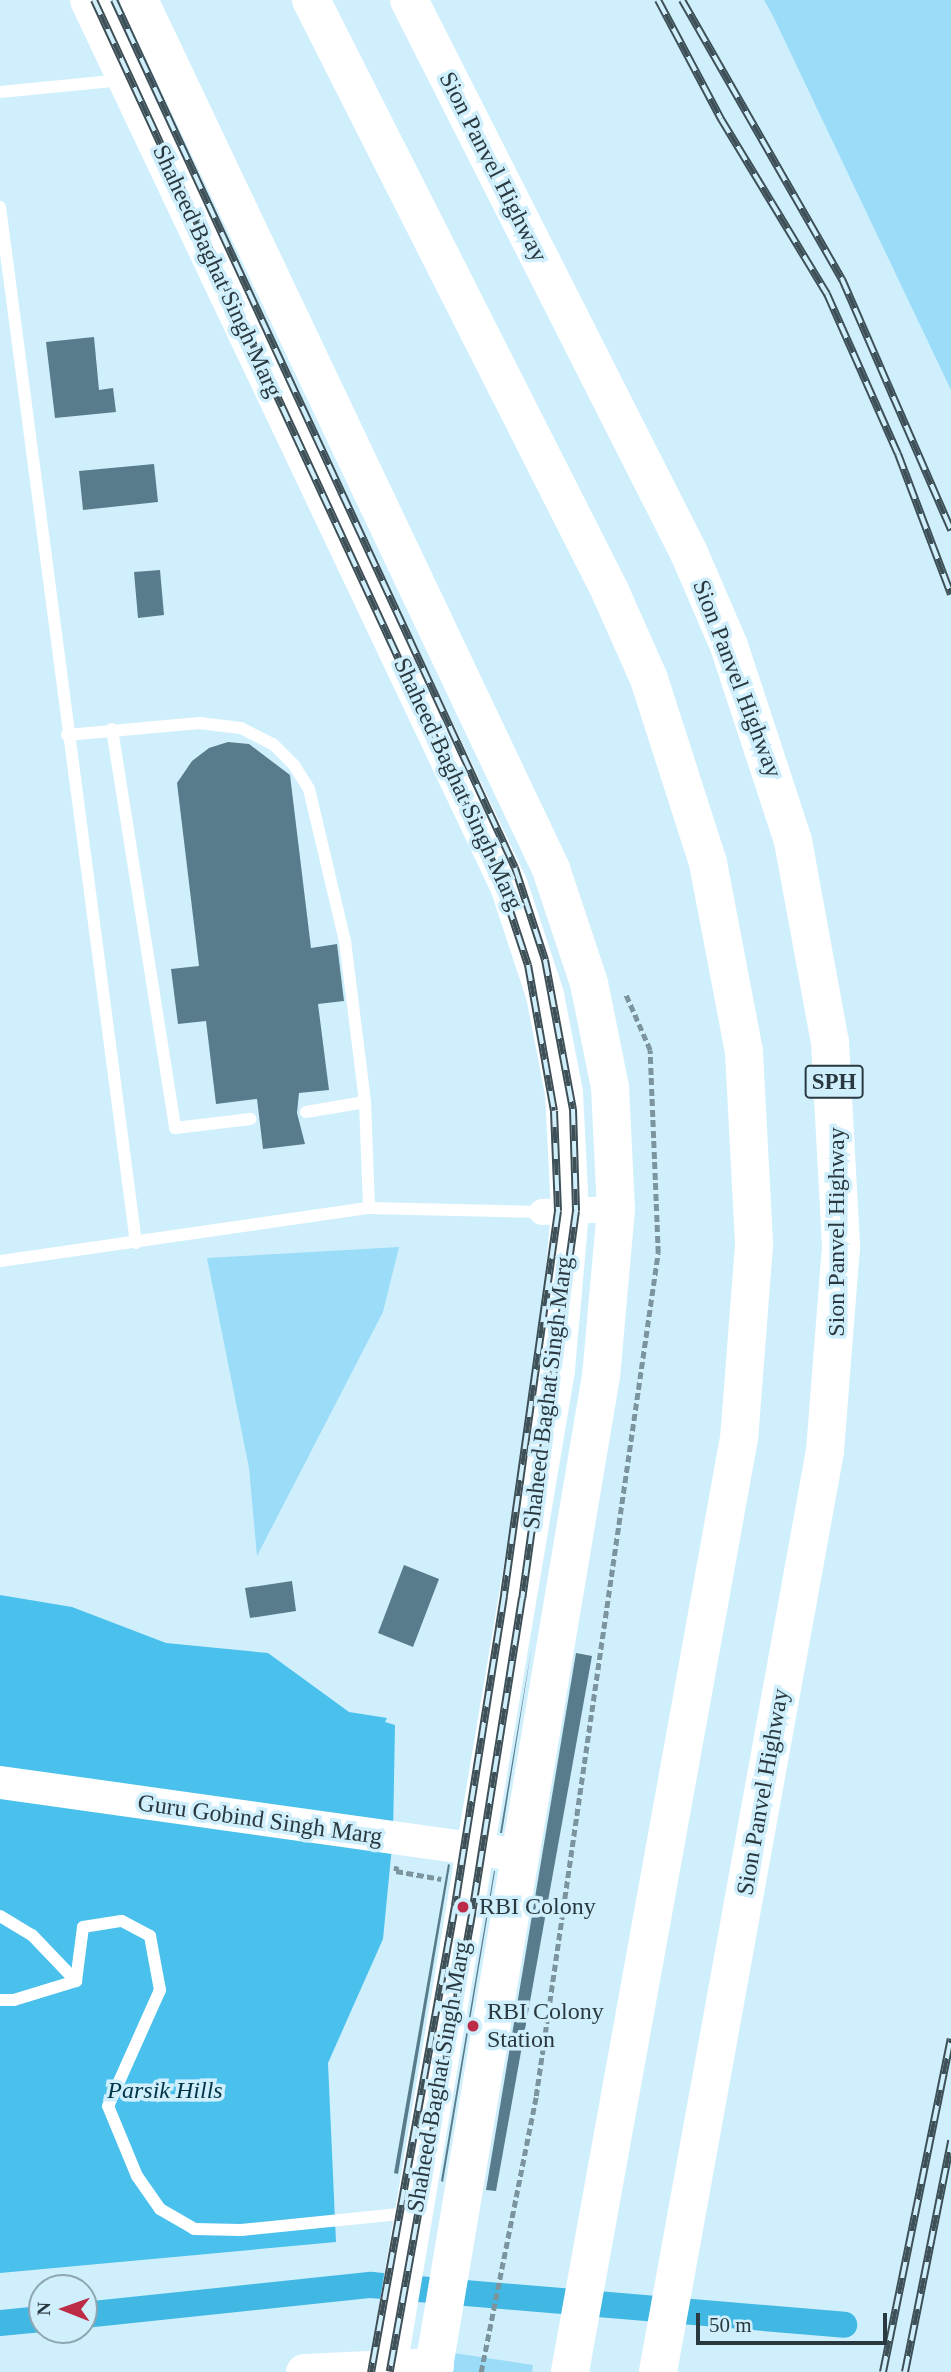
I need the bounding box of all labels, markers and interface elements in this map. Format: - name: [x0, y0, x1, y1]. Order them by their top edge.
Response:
- street label: Sion Panvel Highway: [433, 67, 553, 267]
- street label: Shaheed Baghat Singh Marg: [146, 140, 288, 402]
- street label: Sion Panvel Highway: [686, 576, 788, 782]
- street label: Shaheed Baghat Singh Marg: [387, 653, 529, 915]
- road number: SPH: [804, 1063, 864, 1102]
- street label: Sion Panvel Highway: [823, 1127, 851, 1337]
- street label: Shaheed Baghat Singh Marg: [517, 1255, 579, 1531]
- street label: Sion Panvel Highway: [731, 1686, 795, 1898]
- street label: Guru Gobind Singh Marg: [136, 1789, 384, 1851]
- place label: RBI Colony: [479, 1893, 596, 1921]
- marker: RBI Colony: [453, 1897, 473, 1917]
- street label: Shaheed Baghat Singh Marg: [401, 1939, 477, 2215]
- place label: RBI Colony Station: [487, 1998, 604, 2054]
- marker: RBI Colony Station: [465, 2018, 481, 2034]
- park label: Parsik Hills: [107, 2077, 223, 2105]
- north arrow: [28, 2274, 98, 2344]
- scale bar: [699, 2298, 890, 2342]
- text: N: [33, 2302, 54, 2316]
- text: 50 m: [709, 2313, 752, 2337]

